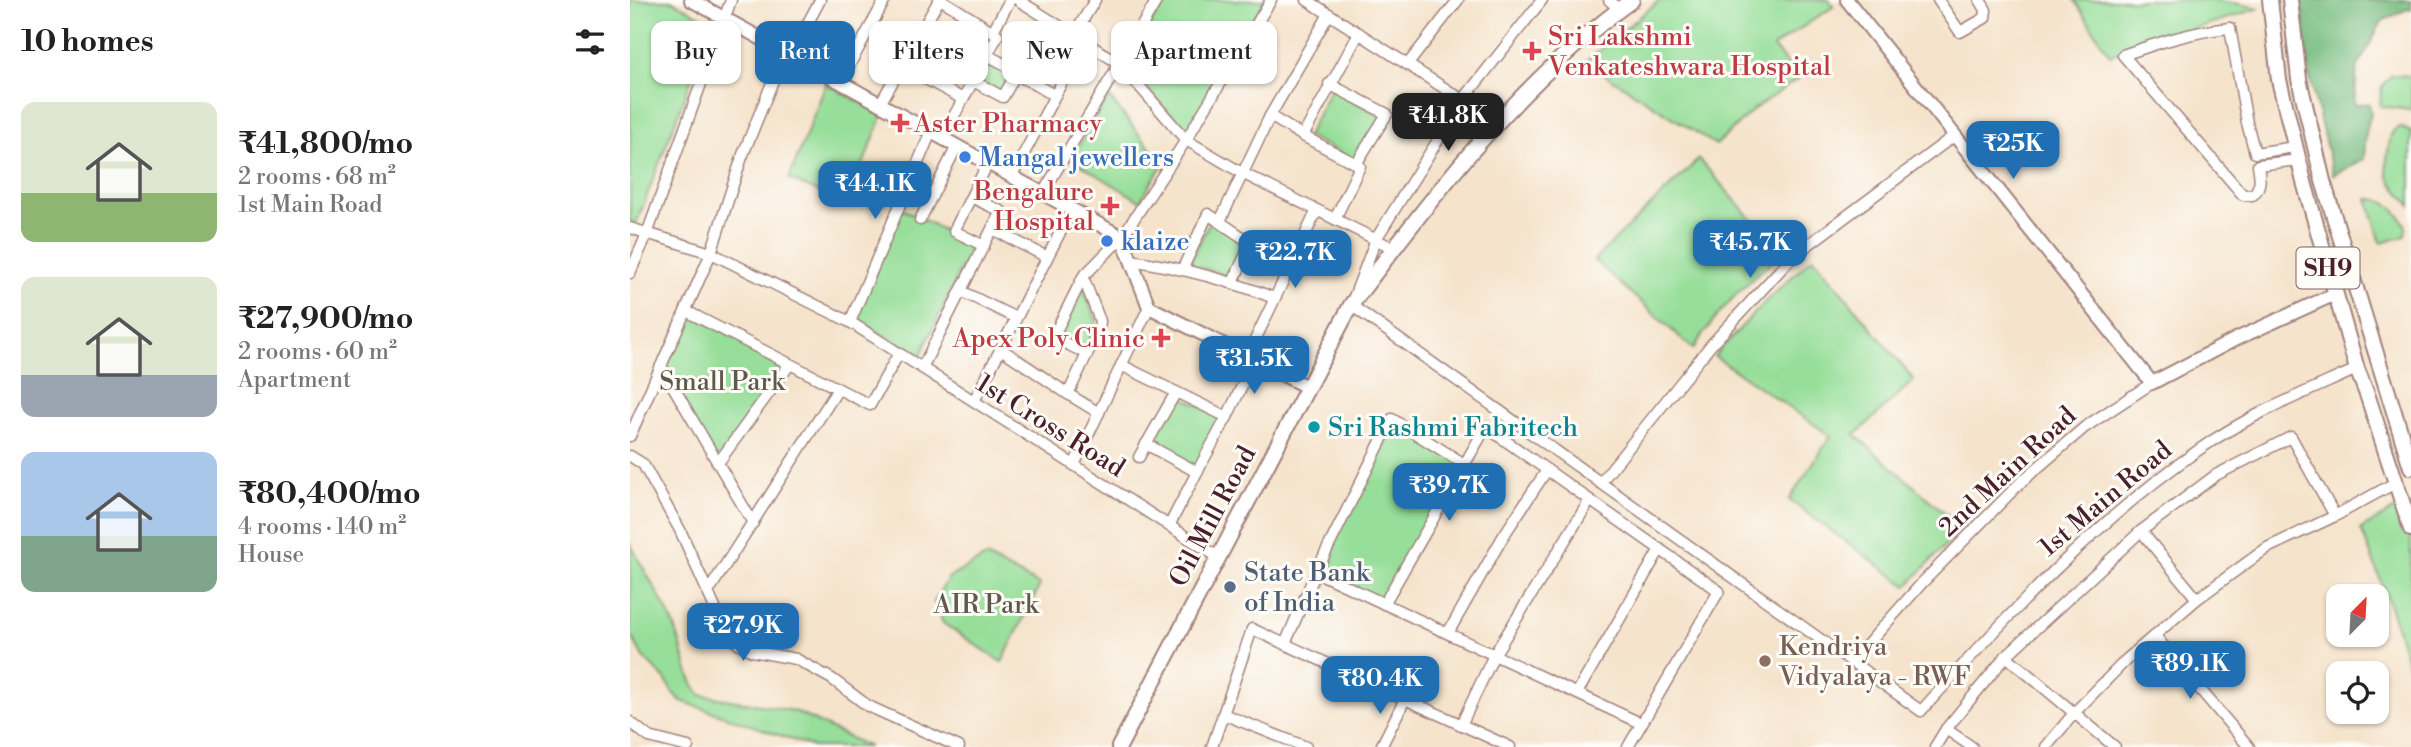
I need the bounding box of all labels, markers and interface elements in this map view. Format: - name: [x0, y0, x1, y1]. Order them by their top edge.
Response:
- chip: Buy: [651, 21, 741, 84]
- chip: Rent: [755, 21, 855, 84]
- chip: Filters: [869, 21, 988, 84]
- chip: New: [1002, 21, 1097, 84]
- chip: Apartment: [1111, 21, 1277, 84]
- place label: Sri Lakshmi Venkateshwara Hospital: [1547, 21, 1831, 83]
- text: 10 homes: [21, 23, 154, 61]
- icon: filters: [571, 23, 609, 61]
- marker: Sri Lakshmi Venkateshwara Hospital: [1522, 41, 1542, 61]
- pin: ₹41.8K: [1391, 94, 1505, 153]
- text: ₹41.8K: [1408, 102, 1488, 130]
- place label: Aster Pharmacy: [913, 108, 1102, 140]
- marker: Aster Pharmacy: [892, 115, 908, 131]
- pin: ₹25K: [1972, 122, 2054, 181]
- text: ₹41,800/mo: [238, 125, 413, 163]
- icon: home: [77, 130, 161, 214]
- text: ₹25K: [1982, 130, 2044, 158]
- place label: Mangal jewellers: [979, 142, 1174, 174]
- marker: Mangal jewellers: [957, 149, 973, 165]
- pin: ₹44.1K: [818, 162, 932, 221]
- text: 2 rooms · 68 m²: [238, 163, 396, 191]
- text: ₹44.1K: [834, 170, 916, 198]
- place label: Bengalure Hospital: [973, 176, 1094, 238]
- text: 1st Main Road: [238, 191, 382, 219]
- marker: Bengalure Hospital: [1100, 196, 1120, 216]
- pin: ₹45.7K: [1693, 220, 1807, 280]
- place label: klaize: [1121, 226, 1190, 258]
- text: ₹45.7K: [1709, 229, 1791, 257]
- pin: ₹22.7K: [1238, 230, 1352, 290]
- marker: klaize: [1099, 233, 1115, 249]
- text: ₹22.7K: [1254, 239, 1336, 267]
- road number: SH9: [2296, 247, 2360, 288]
- text: ₹27,900/mo: [238, 300, 413, 338]
- icon: home: [77, 305, 161, 389]
- place label: Apex Poly Clinic: [952, 323, 1145, 355]
- marker: Apex Poly Clinic: [1151, 328, 1171, 348]
- pin: ₹31.5K: [1197, 336, 1311, 396]
- text: 2 rooms · 60 m²: [238, 338, 397, 366]
- text: ₹31.5K: [1215, 345, 1293, 373]
- text: Apartment: [238, 366, 351, 394]
- park label: Small Park: [659, 366, 786, 398]
- street label: 1st Cross Road: [970, 367, 1131, 484]
- street label: 2nd Main Road: [1932, 400, 2083, 544]
- place label: Sri Rashmi Fabritech: [1328, 412, 1578, 444]
- marker: Sri Rashmi Fabritech: [1306, 419, 1322, 435]
- street label: 1st Main Road: [2033, 434, 2179, 563]
- street label: Oil Mill Road: [1162, 441, 1263, 592]
- pin: ₹39.7K: [1392, 463, 1506, 523]
- text: ₹39.7K: [1409, 472, 1489, 500]
- text: ₹80,400/mo: [238, 475, 421, 513]
- icon: home: [77, 480, 161, 564]
- text: 4 rooms · 140 m²: [238, 513, 406, 541]
- text: House: [238, 541, 304, 569]
- place label: State Bank of India: [1244, 557, 1371, 619]
- marker: State Bank of India: [1222, 579, 1238, 595]
- north arrow: [2326, 584, 2389, 648]
- map controls: [2326, 584, 2389, 724]
- park label: AIR Park: [932, 589, 1040, 621]
- pin: ₹27.9K: [686, 604, 800, 663]
- text: ₹27.9K: [703, 612, 783, 640]
- place label: Kendriya Vidyalaya - RWF: [1778, 631, 1971, 693]
- pin: ₹89.1K: [2133, 642, 2247, 701]
- text: ₹89.1K: [2150, 650, 2230, 678]
- marker: Kendriya Vidyalaya - RWF: [1757, 653, 1773, 669]
- pin: ₹80.4K: [1323, 656, 1437, 716]
- button: locate: [2326, 661, 2389, 724]
- text: ₹80.4K: [1337, 665, 1423, 693]

